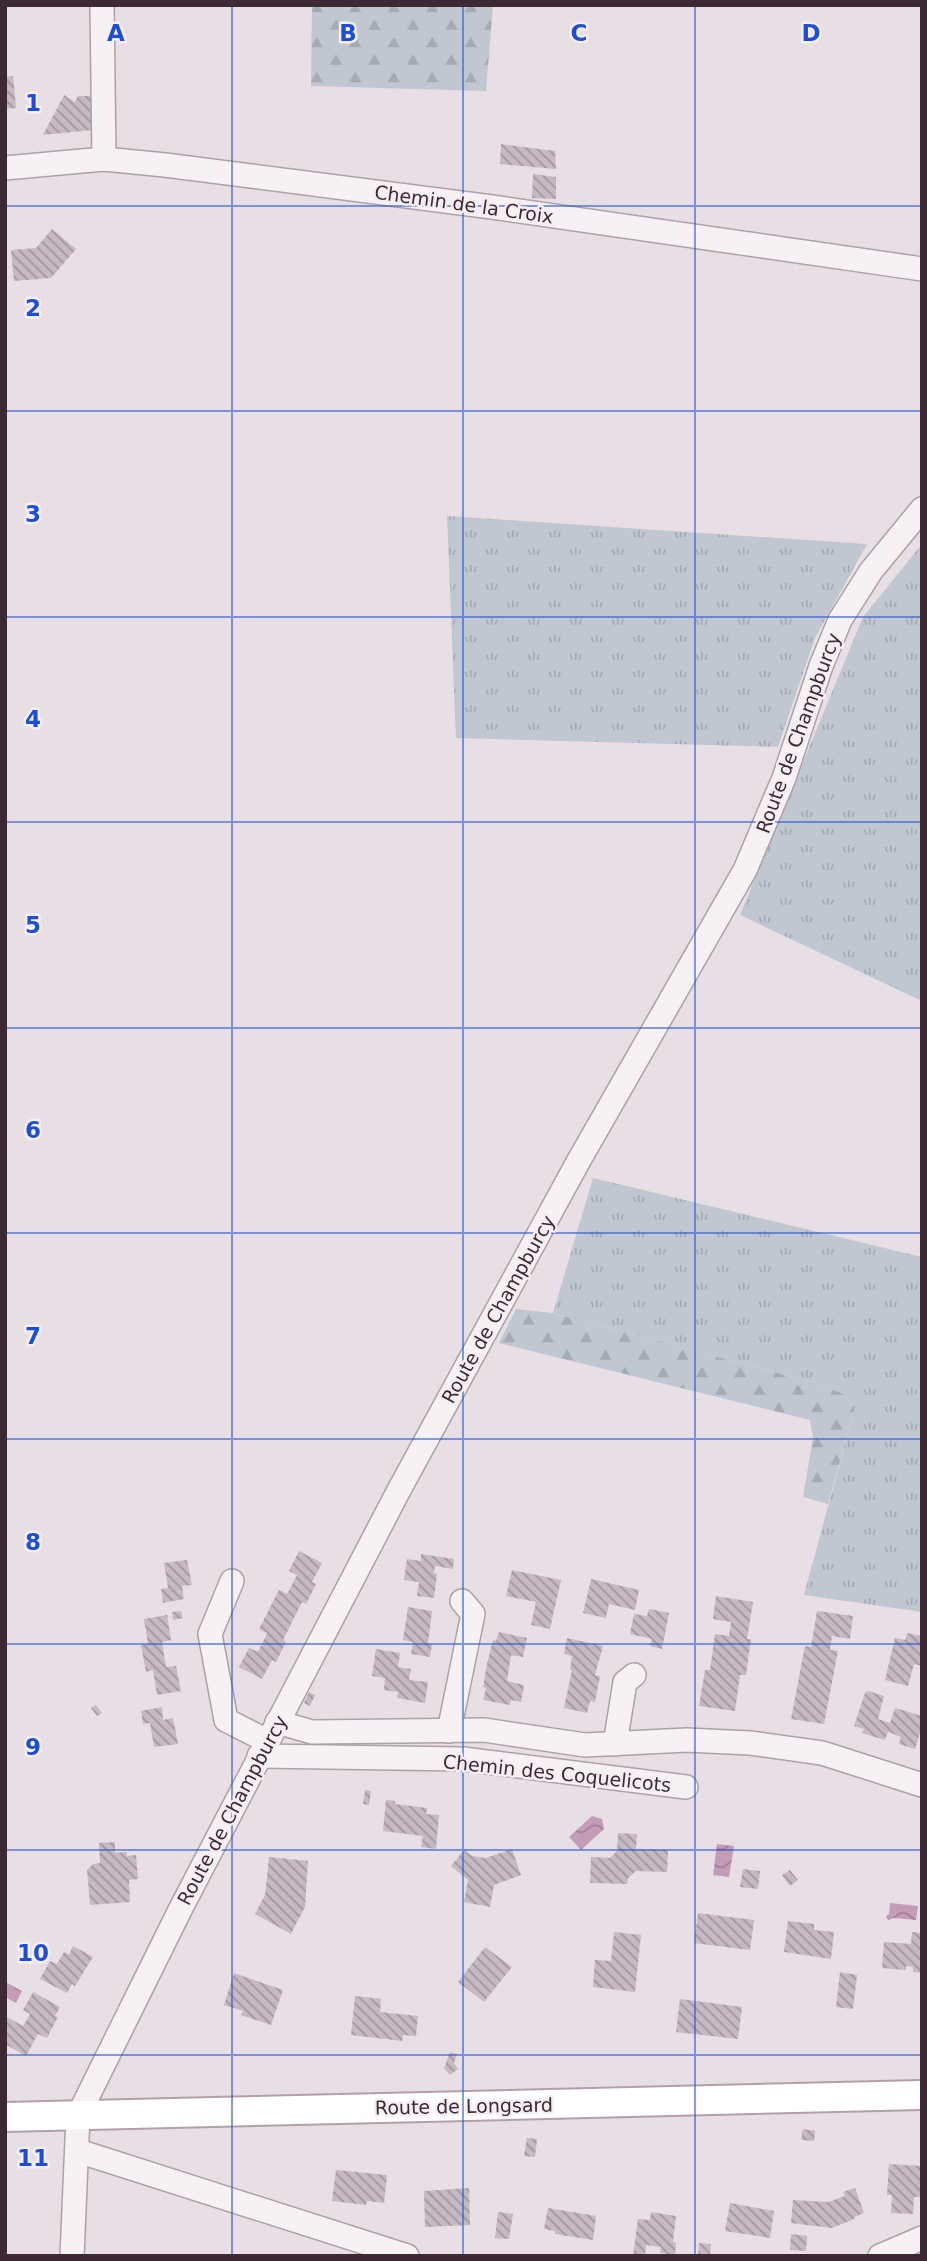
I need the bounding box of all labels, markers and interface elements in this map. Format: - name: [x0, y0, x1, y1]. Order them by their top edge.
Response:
- text: A: [107, 20, 125, 46]
- text: B: [339, 20, 357, 46]
- text: C: [571, 20, 587, 46]
- text: D: [801, 20, 821, 46]
- text: 1: [25, 90, 41, 116]
- street label: Chemin de la Croix: [373, 181, 555, 227]
- text: 2: [25, 295, 41, 321]
- text: 3: [25, 501, 41, 527]
- street label: Route de Champburcy: [751, 630, 845, 836]
- text: 4: [25, 706, 41, 732]
- text: 5: [25, 912, 41, 938]
- text: 6: [25, 1117, 41, 1143]
- street label: Route de Champburcy: [437, 1211, 559, 1407]
- text: 7: [25, 1323, 41, 1349]
- text: 8: [25, 1529, 41, 1555]
- street label: Route de Champburcy: [173, 1711, 291, 1909]
- text: 9: [25, 1734, 41, 1760]
- street label: Chemin des Coquelicots: [442, 1750, 672, 1796]
- text: 10: [17, 1940, 49, 1966]
- street label: Route de Longsard: [375, 2093, 553, 2119]
- text: 11: [17, 2145, 49, 2171]

